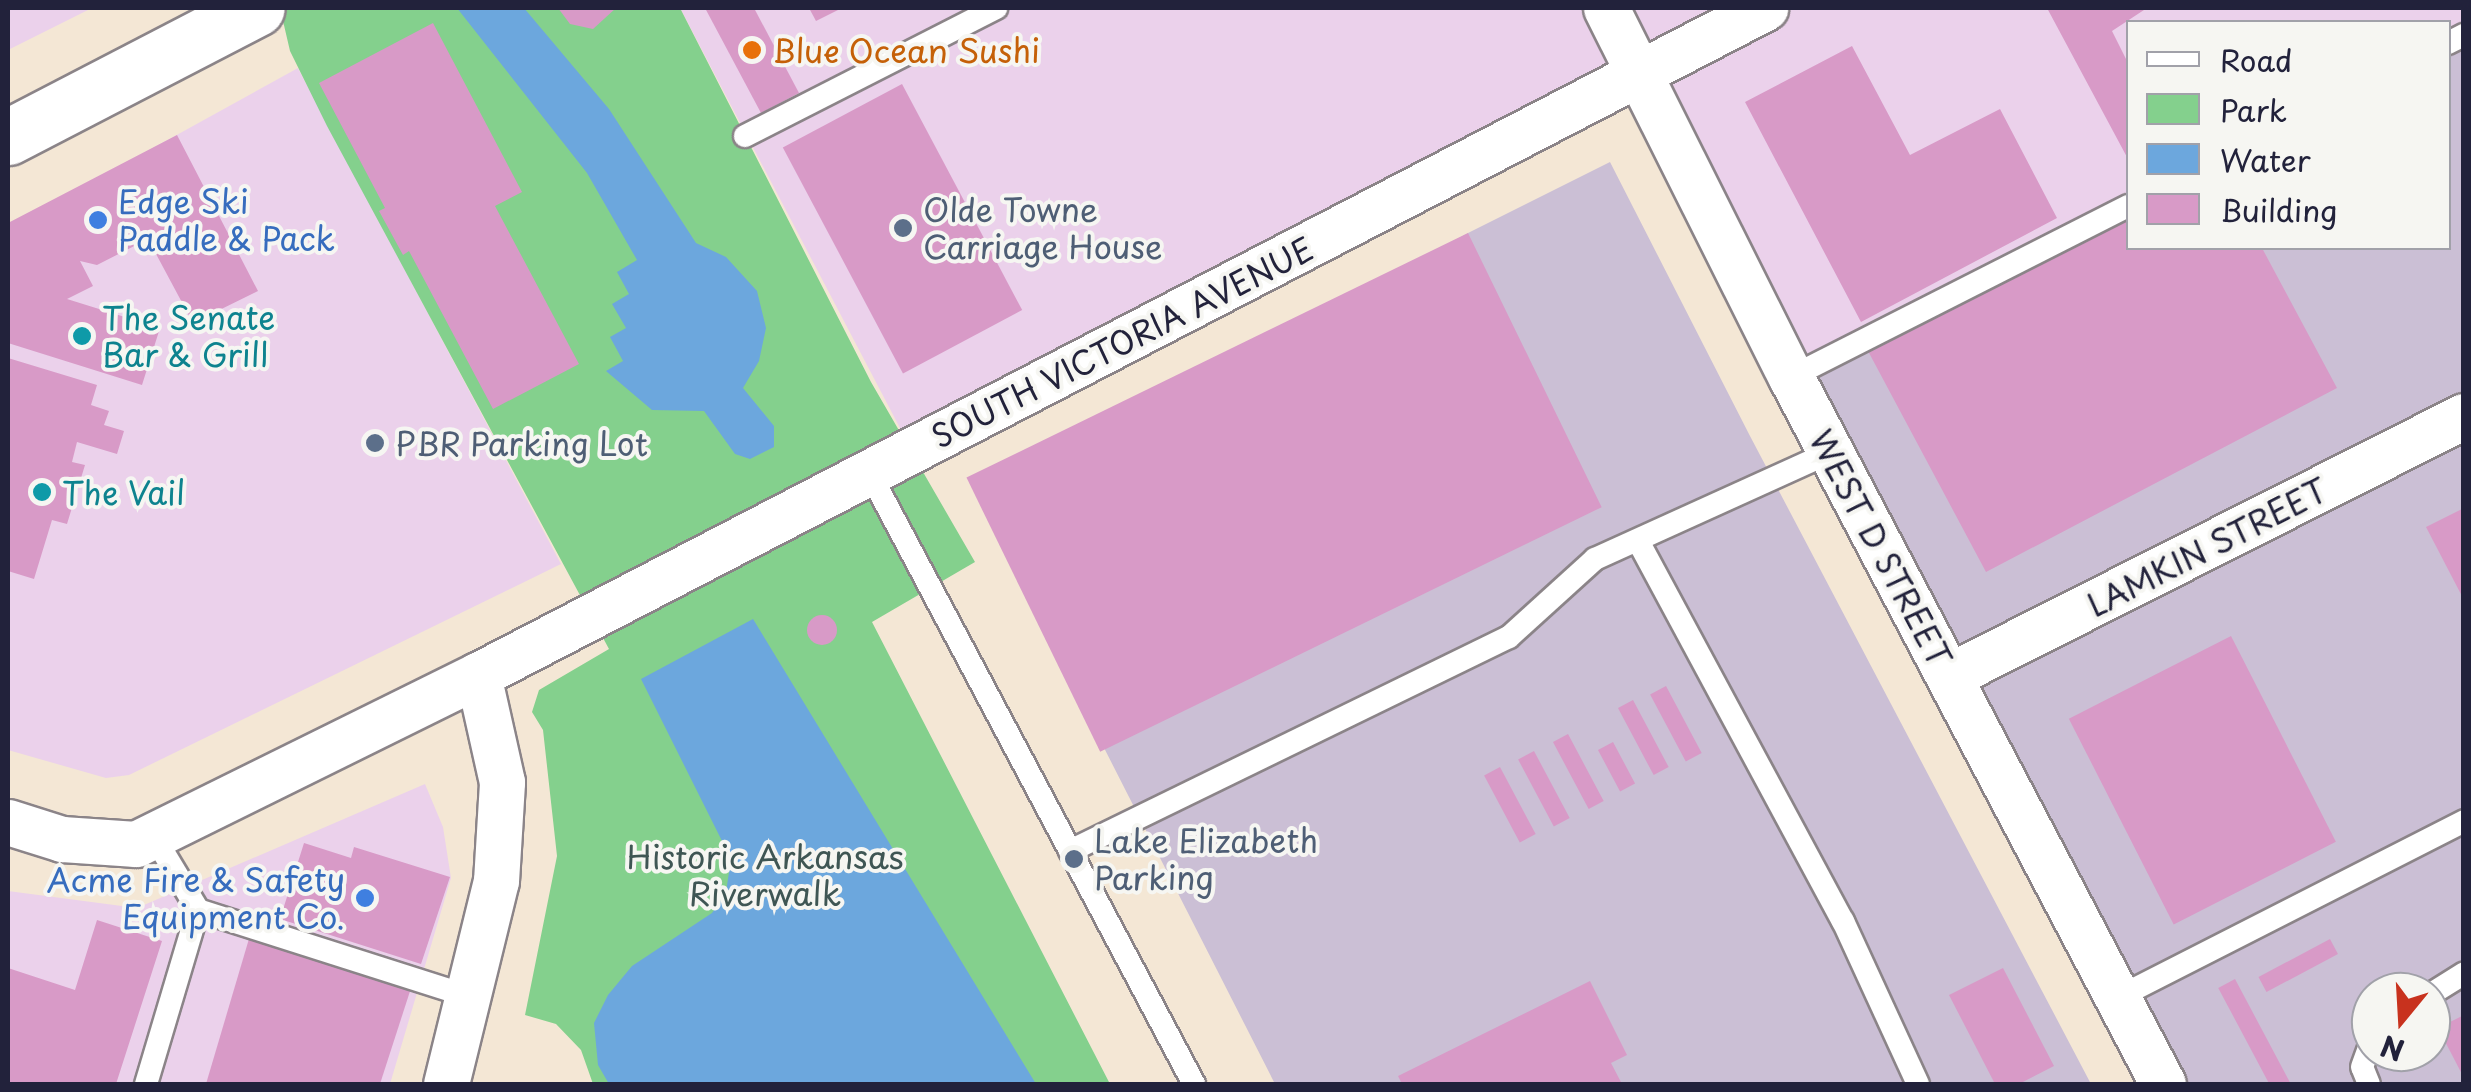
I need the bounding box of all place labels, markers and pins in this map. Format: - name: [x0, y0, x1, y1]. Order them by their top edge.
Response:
- place label: Blue Ocean Sushi: [772, 31, 1040, 69]
- marker: Blue Ocean Sushi: [741, 39, 763, 61]
- place label: Edge Ski Paddle & Pack: [118, 183, 337, 258]
- place label: Olde Towne Carriage House: [923, 191, 1162, 266]
- marker: Edge Ski Paddle & Pack: [87, 209, 109, 231]
- marker: Olde Towne Carriage House: [892, 217, 914, 239]
- place label: The Senate Bar & Grill: [102, 299, 275, 374]
- marker: The Senate Bar & Grill: [71, 325, 93, 347]
- place label: PBR Parking Lot: [395, 424, 649, 462]
- marker: PBR Parking Lot: [364, 432, 386, 454]
- place label: The Vail: [62, 473, 187, 511]
- marker: The Vail: [31, 481, 53, 503]
- place label: Lake Elizabeth Parking: [1094, 822, 1318, 897]
- marker: Lake Elizabeth Parking: [1063, 848, 1085, 870]
- place label: Acme Fire & Safety Equipment Co.: [44, 861, 345, 936]
- marker: Acme Fire & Safety Equipment Co.: [354, 887, 376, 909]

